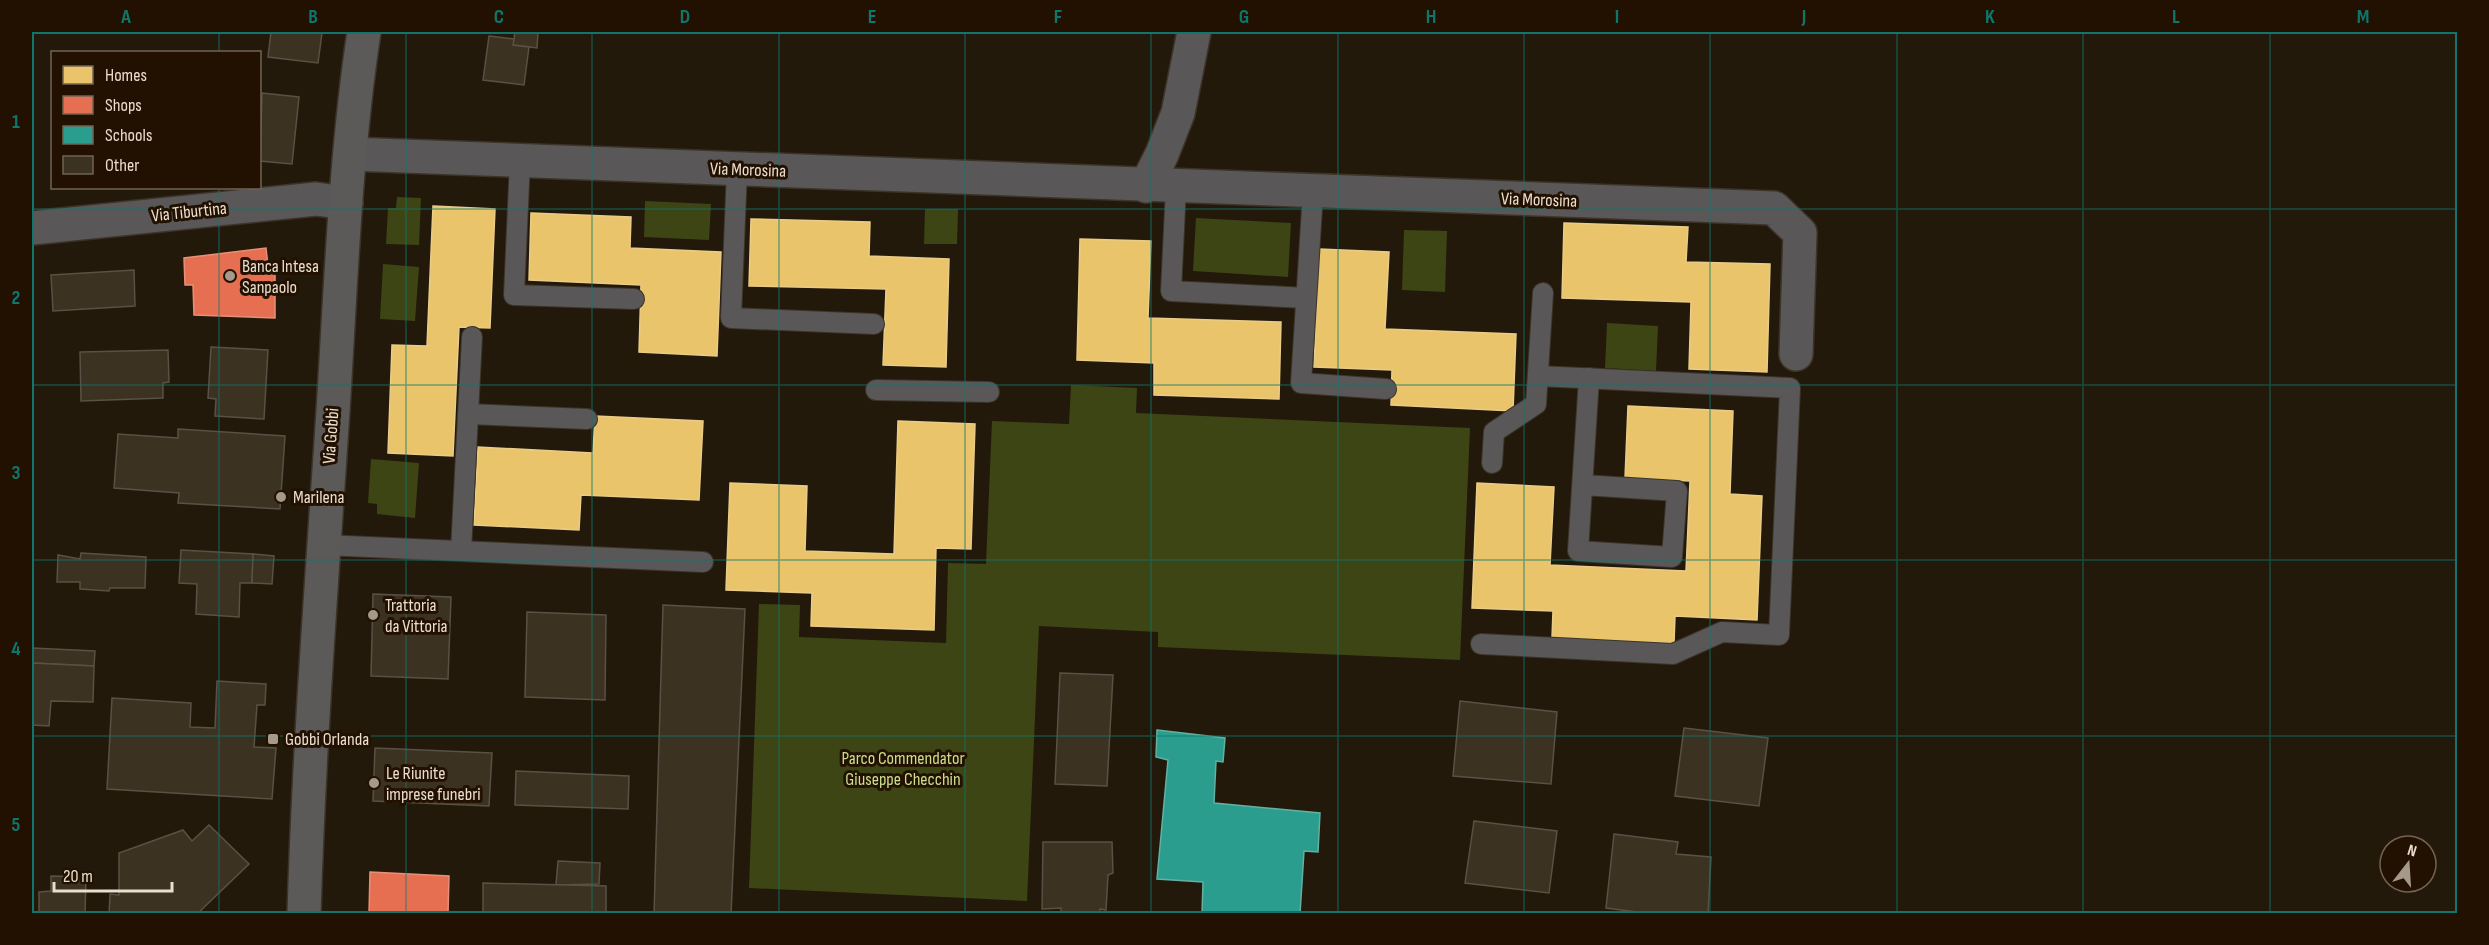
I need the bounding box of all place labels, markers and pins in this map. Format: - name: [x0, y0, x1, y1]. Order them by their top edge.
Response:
- place label: Banca Intesa Sanpaolo: [242, 256, 319, 298]
- marker: Banca Intesa Sanpaolo: [223, 269, 237, 283]
- place label: Marilena: [293, 487, 344, 508]
- marker: Marilena: [274, 490, 288, 504]
- place label: Trattoria da Vittoria: [385, 595, 448, 637]
- marker: Trattoria da Vittoria: [366, 608, 380, 622]
- place label: Gobbi Orlanda: [285, 729, 369, 750]
- marker: Gobbi Orlanda: [266, 732, 280, 746]
- place label: Le Riunite imprese funebri: [386, 763, 481, 805]
- marker: Le Riunite imprese funebri: [367, 776, 381, 790]

